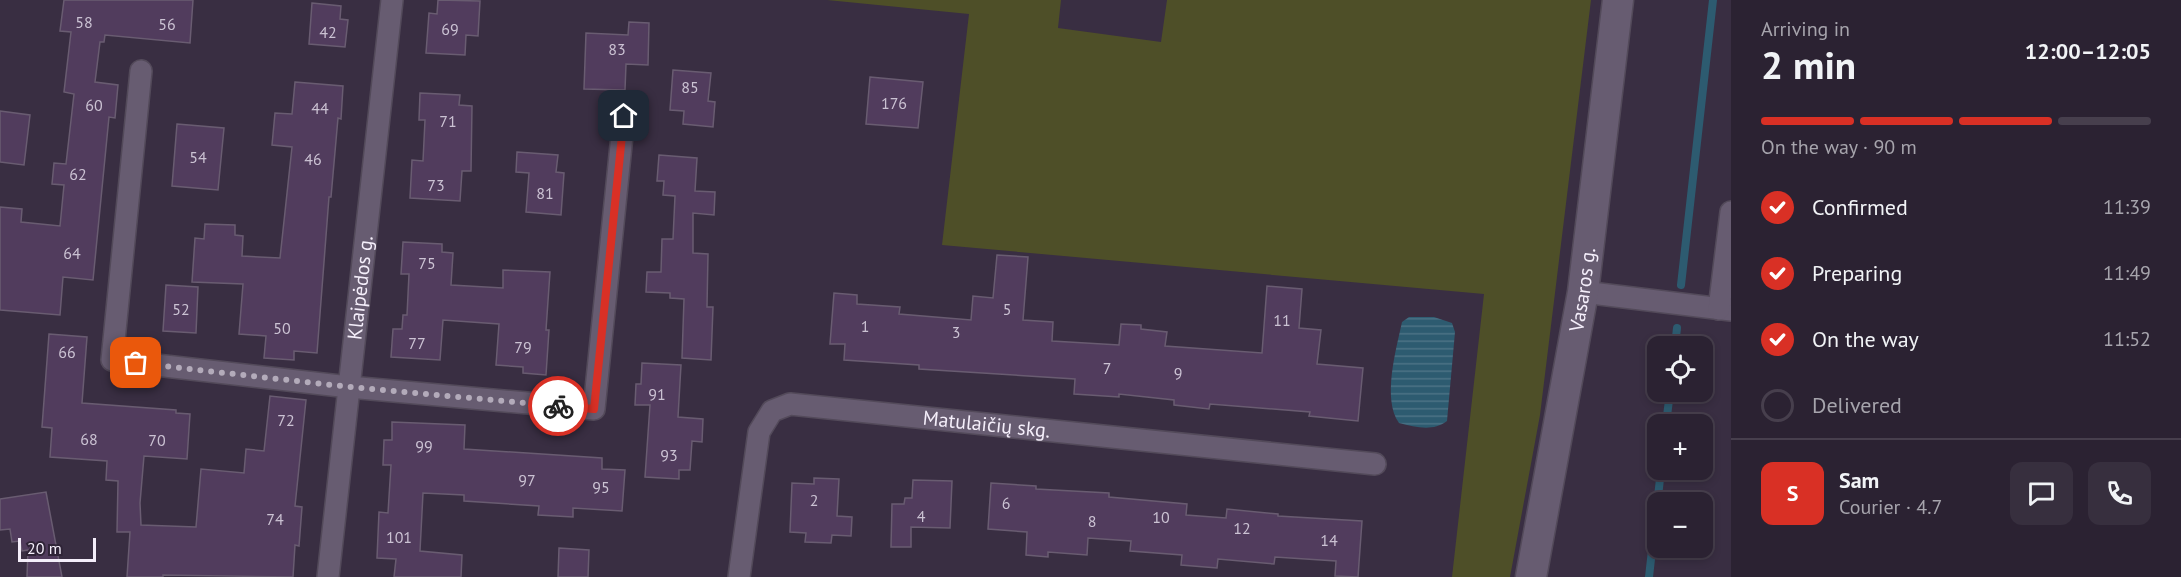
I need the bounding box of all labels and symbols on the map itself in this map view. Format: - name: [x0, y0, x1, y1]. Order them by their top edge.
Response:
- house number: 58: [75, 12, 93, 32]
- house number: 56: [158, 14, 176, 34]
- house number: 69: [441, 19, 459, 39]
- house number: 42: [319, 22, 337, 42]
- house number: 83: [608, 39, 626, 59]
- house number: 85: [681, 77, 699, 97]
- pin: [598, 90, 649, 141]
- house number: 176: [881, 93, 907, 113]
- house number: 60: [85, 95, 103, 115]
- house number: 44: [311, 98, 329, 118]
- house number: 71: [439, 111, 457, 131]
- house number: 54: [189, 147, 207, 167]
- house number: 46: [304, 149, 322, 169]
- house number: 62: [69, 164, 87, 184]
- house number: 73: [427, 175, 445, 195]
- house number: 81: [536, 183, 554, 203]
- street label: Klaipėdos g.: [341, 234, 379, 341]
- house number: 64: [63, 243, 81, 263]
- street label: Vasaros g.: [1563, 246, 1601, 335]
- house number: 75: [418, 253, 436, 273]
- house number: 52: [172, 299, 190, 319]
- house number: 5: [1003, 299, 1011, 319]
- house number: 11: [1273, 310, 1291, 330]
- house number: 1: [861, 316, 869, 336]
- house number: 50: [273, 318, 291, 338]
- house number: 3: [952, 322, 960, 342]
- house number: 77: [408, 333, 426, 353]
- pin: [110, 337, 161, 388]
- house number: 79: [514, 337, 532, 357]
- house number: 66: [58, 342, 76, 362]
- house number: 7: [1103, 358, 1111, 378]
- house number: 9: [1174, 363, 1182, 383]
- courier: [528, 376, 588, 436]
- house number: 91: [648, 384, 666, 404]
- street label: Matulaičių skg.: [922, 405, 1051, 444]
- house number: 72: [277, 410, 295, 430]
- house number: 68: [80, 429, 98, 449]
- house number: 70: [148, 430, 166, 450]
- house number: 99: [415, 436, 433, 456]
- house number: 93: [660, 445, 678, 465]
- house number: 97: [518, 470, 536, 490]
- house number: 95: [592, 477, 610, 497]
- house number: 2: [810, 490, 818, 510]
- house number: 6: [1002, 493, 1010, 513]
- house number: 4: [917, 506, 926, 526]
- house number: 10: [1152, 507, 1170, 527]
- house number: 74: [266, 509, 284, 529]
- house number: 8: [1088, 511, 1096, 531]
- house number: 12: [1233, 518, 1251, 538]
- house number: 101: [386, 527, 412, 547]
- house number: 14: [1320, 530, 1338, 550]
- scale bar: [18, 535, 96, 562]

